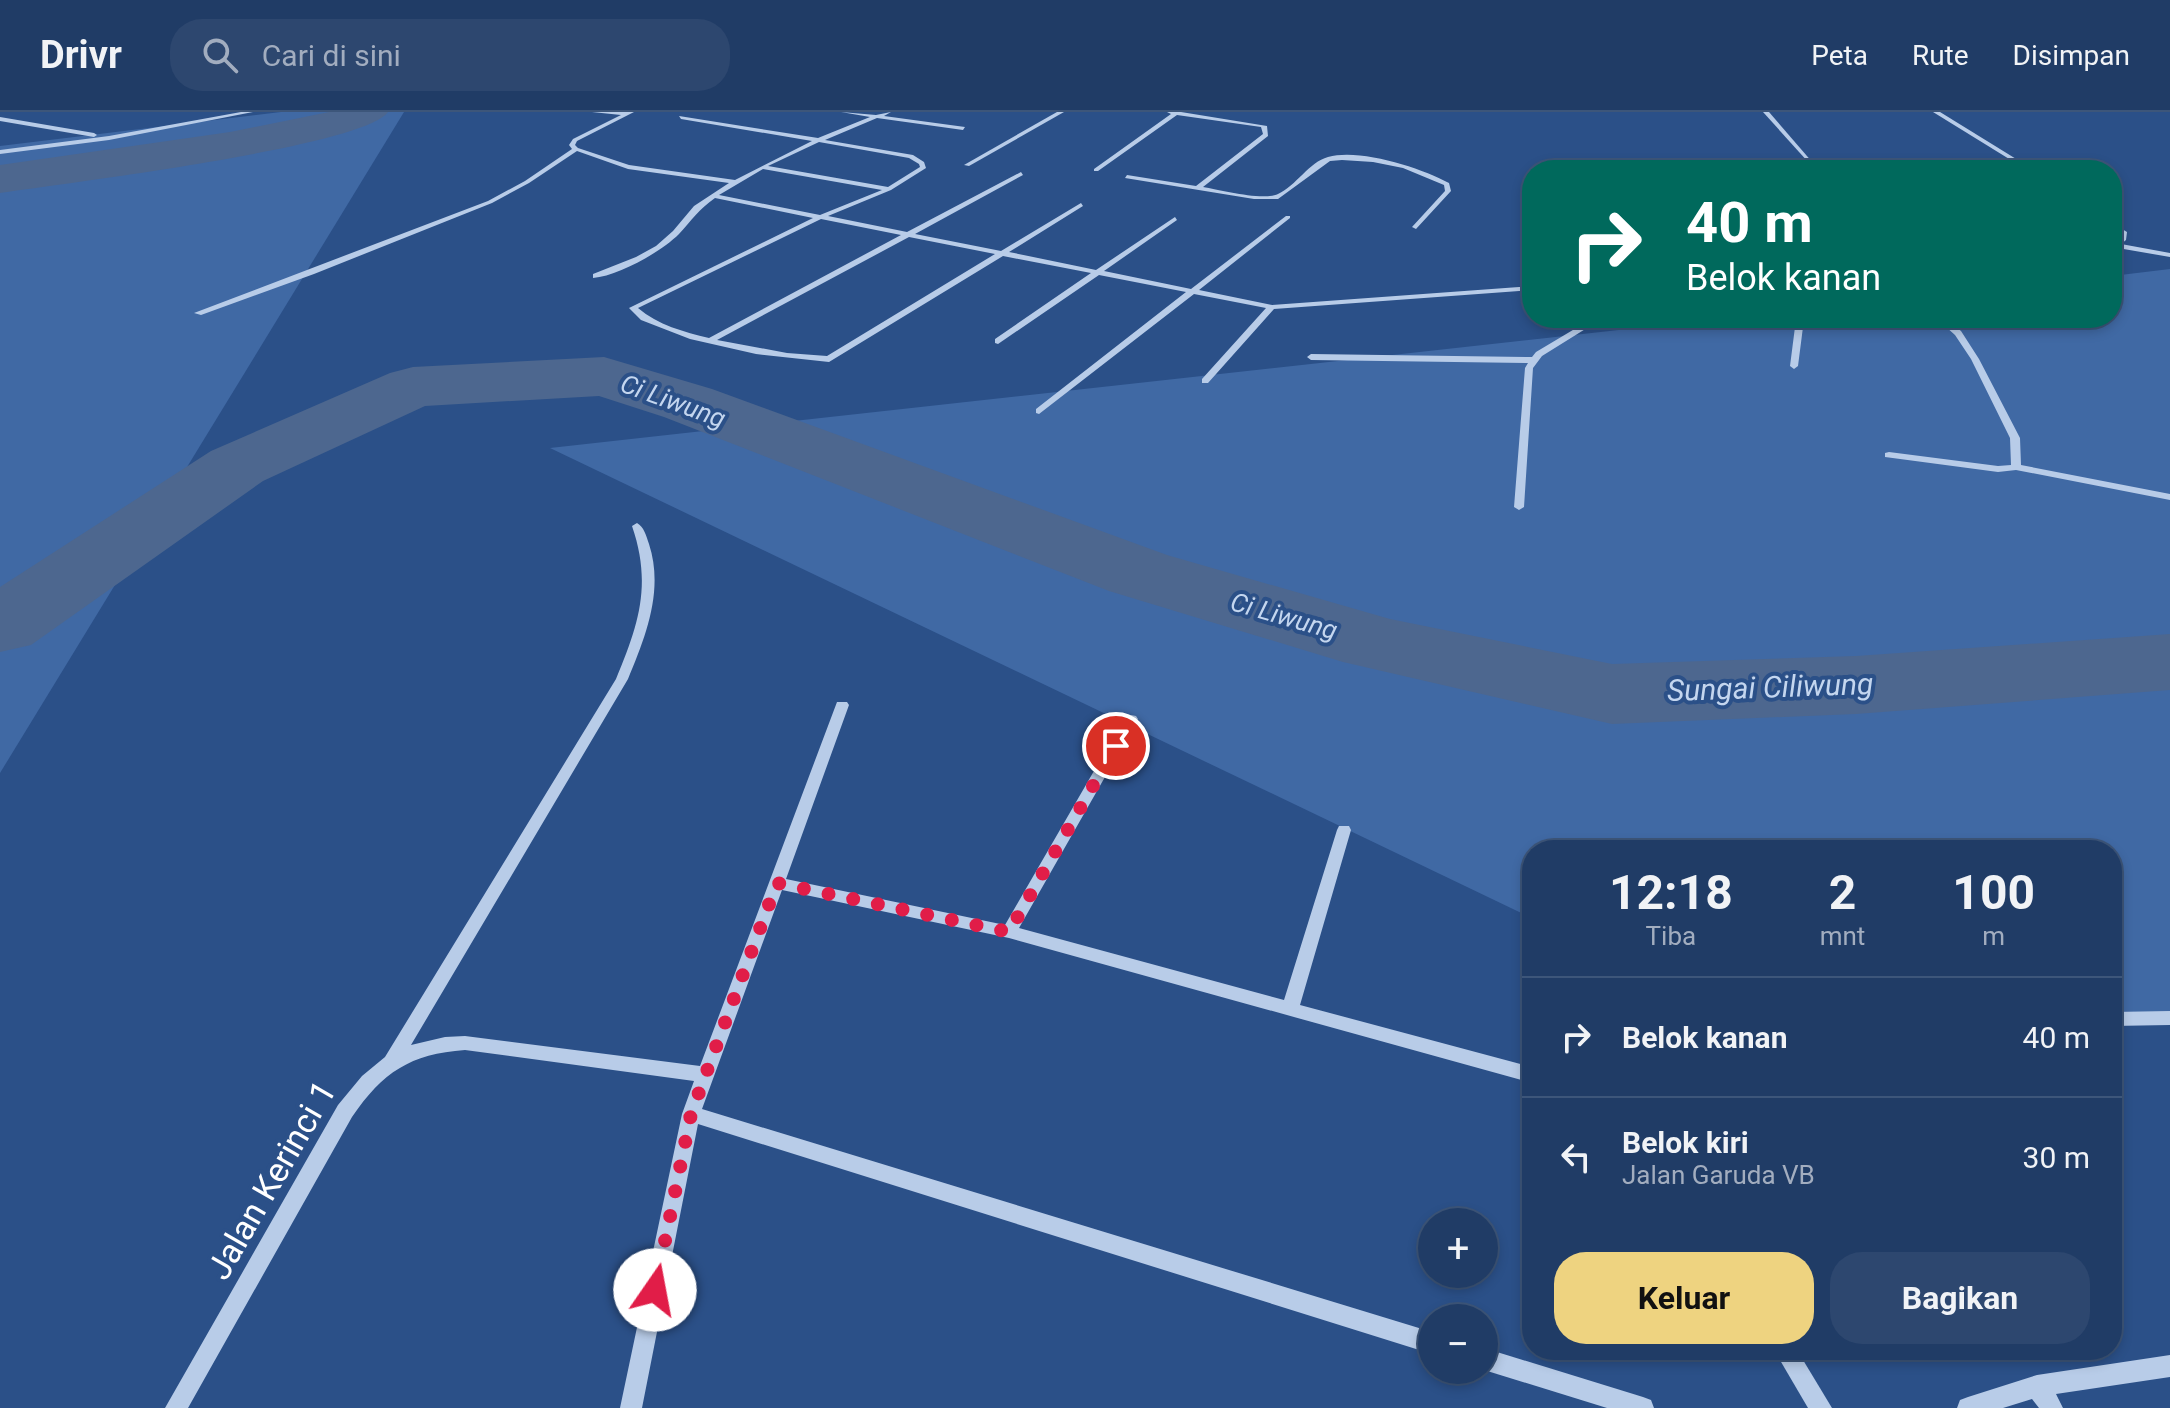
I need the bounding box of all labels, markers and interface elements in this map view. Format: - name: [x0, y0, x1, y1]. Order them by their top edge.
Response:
- search box: [170, 19, 730, 91]
- text: Drivr: [40, 33, 122, 77]
- icon: search: [198, 33, 242, 77]
- text: Cari di sini: [262, 38, 401, 73]
- text: Peta: [1811, 39, 1868, 72]
- text: Rute: [1912, 39, 1969, 72]
- text: Disimpan: [2013, 39, 2130, 72]
- text: 40 m: [1686, 190, 1813, 256]
- icon: right: [1554, 192, 1658, 296]
- text: Belok kanan: [1686, 257, 1881, 299]
- water label: Ci Liwung: [616, 368, 730, 434]
- water label: Ci Liwung: [1227, 586, 1341, 646]
- water label: Sungai Ciliwung: [1666, 666, 1874, 708]
- pin: [1082, 712, 1150, 780]
- icon: arrive: [1094, 724, 1138, 768]
- text: 12:18: [1609, 864, 1733, 921]
- text: 2: [1829, 864, 1856, 921]
- text: 100: [1952, 864, 2035, 921]
- text: Tiba: [1646, 921, 1696, 951]
- text: mnt: [1820, 921, 1865, 951]
- text: m: [1982, 921, 2005, 951]
- icon: right: [1554, 1015, 1598, 1059]
- text: Belok kanan: [1622, 1020, 1787, 1055]
- text: 40 m: [2023, 1020, 2090, 1055]
- street label: Jalan Kerinci 1: [198, 1074, 344, 1286]
- text: Belok kiri: [1622, 1125, 1749, 1160]
- icon: left: [1554, 1135, 1598, 1179]
- text: 30 m: [2023, 1140, 2090, 1175]
- text: Jalan Garuda VB: [1622, 1160, 1815, 1190]
- map controls: [1418, 1208, 1498, 1384]
- button: +: [1418, 1208, 1498, 1288]
- position arrow: [613, 1248, 697, 1332]
- button: Keluar: [1554, 1252, 1814, 1344]
- button: Bagikan: [1830, 1252, 2090, 1344]
- button: −: [1418, 1304, 1498, 1384]

